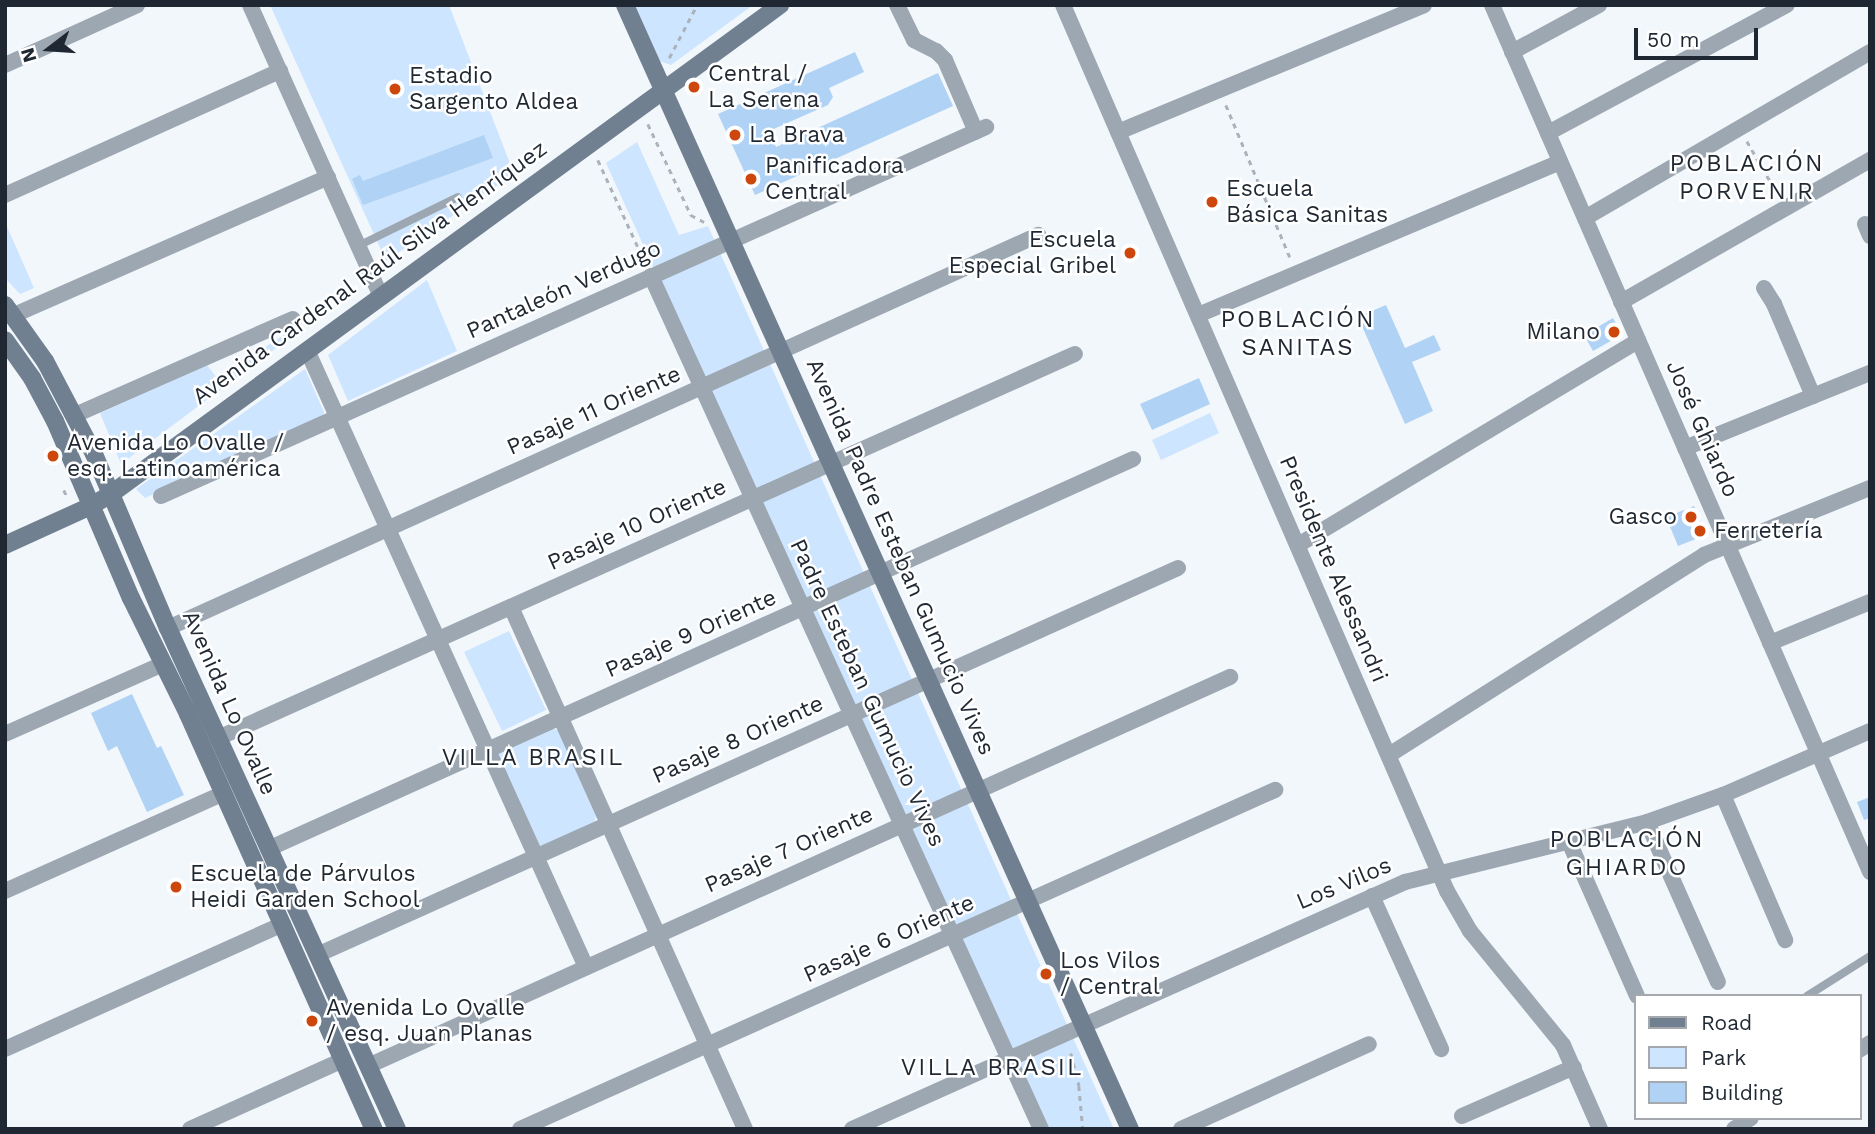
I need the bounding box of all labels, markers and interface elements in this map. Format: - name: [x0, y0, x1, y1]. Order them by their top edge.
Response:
- north arrow: [14, 14, 84, 84]
- scale bar: [1637, 14, 1761, 58]
- text: 50 m: [1647, 27, 1699, 52]
- text: N: [15, 45, 41, 65]
- place label: Central / La Serena: [708, 60, 820, 114]
- place label: Estadio Sargento Aldea: [409, 62, 579, 116]
- marker: Central / La Serena: [686, 79, 702, 95]
- marker: Estadio Sargento Aldea: [387, 81, 403, 97]
- place label: La Brava: [749, 121, 845, 149]
- marker: La Brava: [727, 127, 743, 143]
- street label: Avenida Cardenal Raúl Silva Henríquez: [186, 134, 554, 412]
- district label: POBLACIÓN PORVENIR: [1671, 150, 1823, 206]
- place label: Panificadora Central: [765, 152, 904, 206]
- marker: Panificadora Central: [743, 171, 759, 187]
- place label: Escuela Básica Sanitas: [1226, 175, 1389, 229]
- marker: Escuela Básica Sanitas: [1204, 194, 1220, 210]
- place label: Escuela Especial Gribel: [948, 226, 1116, 280]
- street label: Pantaleón Verdugo: [462, 235, 666, 345]
- marker: Escuela Especial Gribel: [1122, 245, 1138, 261]
- district label: POBLACIÓN SANITAS: [1222, 306, 1374, 362]
- place label: Milano: [1526, 318, 1600, 346]
- marker: Milano: [1606, 324, 1622, 340]
- street label: Avenida Padre Esteban Gumucio Vives: [800, 354, 1000, 760]
- street label: José Ghiardo: [1659, 356, 1745, 502]
- street label: Pasaje 11 Oriente: [502, 360, 686, 462]
- place label: Avenida Lo Ovalle / esq. Latinoamérica: [67, 429, 284, 483]
- marker: Avenida Lo Ovalle / esq. Latinoamérica: [45, 448, 61, 464]
- street label: Presidente Alessandri: [1273, 451, 1393, 687]
- street label: Pasaje 10 Oriente: [543, 473, 731, 577]
- place label: Gasco: [1609, 503, 1677, 531]
- marker: Gasco: [1683, 509, 1699, 525]
- place label: Ferretería: [1714, 517, 1823, 545]
- marker: Ferretería: [1692, 523, 1708, 539]
- street label: Padre Esteban Gumucio Vives: [783, 535, 951, 851]
- street label: Pasaje 9 Oriente: [601, 584, 781, 684]
- street label: Avenida Lo Ovalle: [176, 606, 282, 800]
- street label: Pasaje 8 Oriente: [648, 690, 828, 790]
- district label: VILLA BRASIL: [443, 744, 623, 772]
- street label: Pasaje 7 Oriente: [700, 800, 878, 900]
- district label: POBLACIÓN GHIARDO: [1551, 826, 1703, 882]
- street label: Los Vilos: [1292, 852, 1396, 916]
- place label: Escuela de Párvulos Heidi Garden School: [190, 860, 419, 914]
- marker: Escuela de Párvulos Heidi Garden School: [168, 879, 184, 895]
- street label: Pasaje 6 Oriente: [799, 889, 979, 989]
- place label: Los Vilos / Central: [1060, 947, 1161, 1001]
- marker: Los Vilos / Central: [1038, 966, 1054, 982]
- place label: Avenida Lo Ovalle / esq. Juan Planas: [326, 994, 533, 1048]
- legend: [1633, 994, 1861, 1120]
- text: Road: [1701, 1010, 1752, 1035]
- marker: Avenida Lo Ovalle / esq. Juan Planas: [304, 1013, 320, 1029]
- text: Park: [1701, 1045, 1746, 1070]
- district label: VILLA BRASIL: [902, 1054, 1082, 1082]
- text: Building: [1701, 1080, 1783, 1105]

